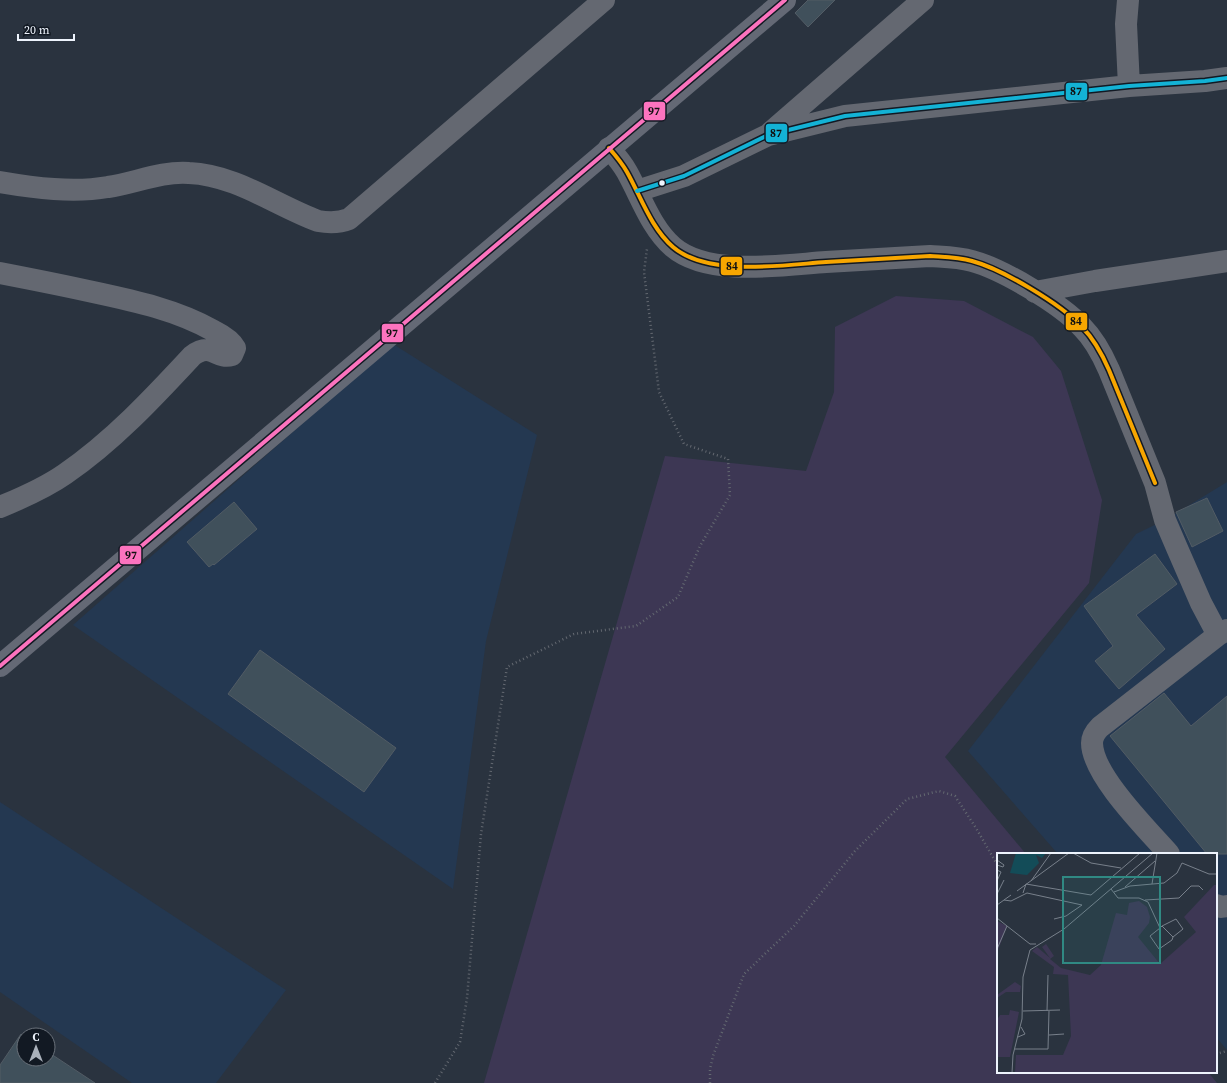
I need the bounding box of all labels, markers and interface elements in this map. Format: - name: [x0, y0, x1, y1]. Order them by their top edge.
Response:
- scale bar: [18, 16, 74, 42]
- text: 20 m: [24, 22, 50, 38]
- line badge: 87: [1065, 82, 1088, 101]
- text: 87: [1070, 84, 1082, 99]
- line badge: 97: [643, 101, 666, 121]
- text: 97: [648, 104, 660, 119]
- line badge: 87: [765, 123, 788, 143]
- text: 87: [770, 126, 782, 141]
- unlabelled marker: [657, 178, 667, 188]
- line badge: 84: [720, 256, 743, 276]
- text: 84: [726, 259, 738, 274]
- line badge: 84: [1065, 312, 1088, 331]
- text: 84: [1070, 314, 1082, 329]
- line badge: 97: [381, 323, 404, 343]
- text: 97: [386, 326, 398, 341]
- line badge: 97: [119, 545, 142, 565]
- text: 97: [125, 548, 137, 563]
- inset map: [997, 853, 1217, 1073]
- north arrow: [16, 1027, 56, 1067]
- text: С: [33, 1030, 40, 1045]

